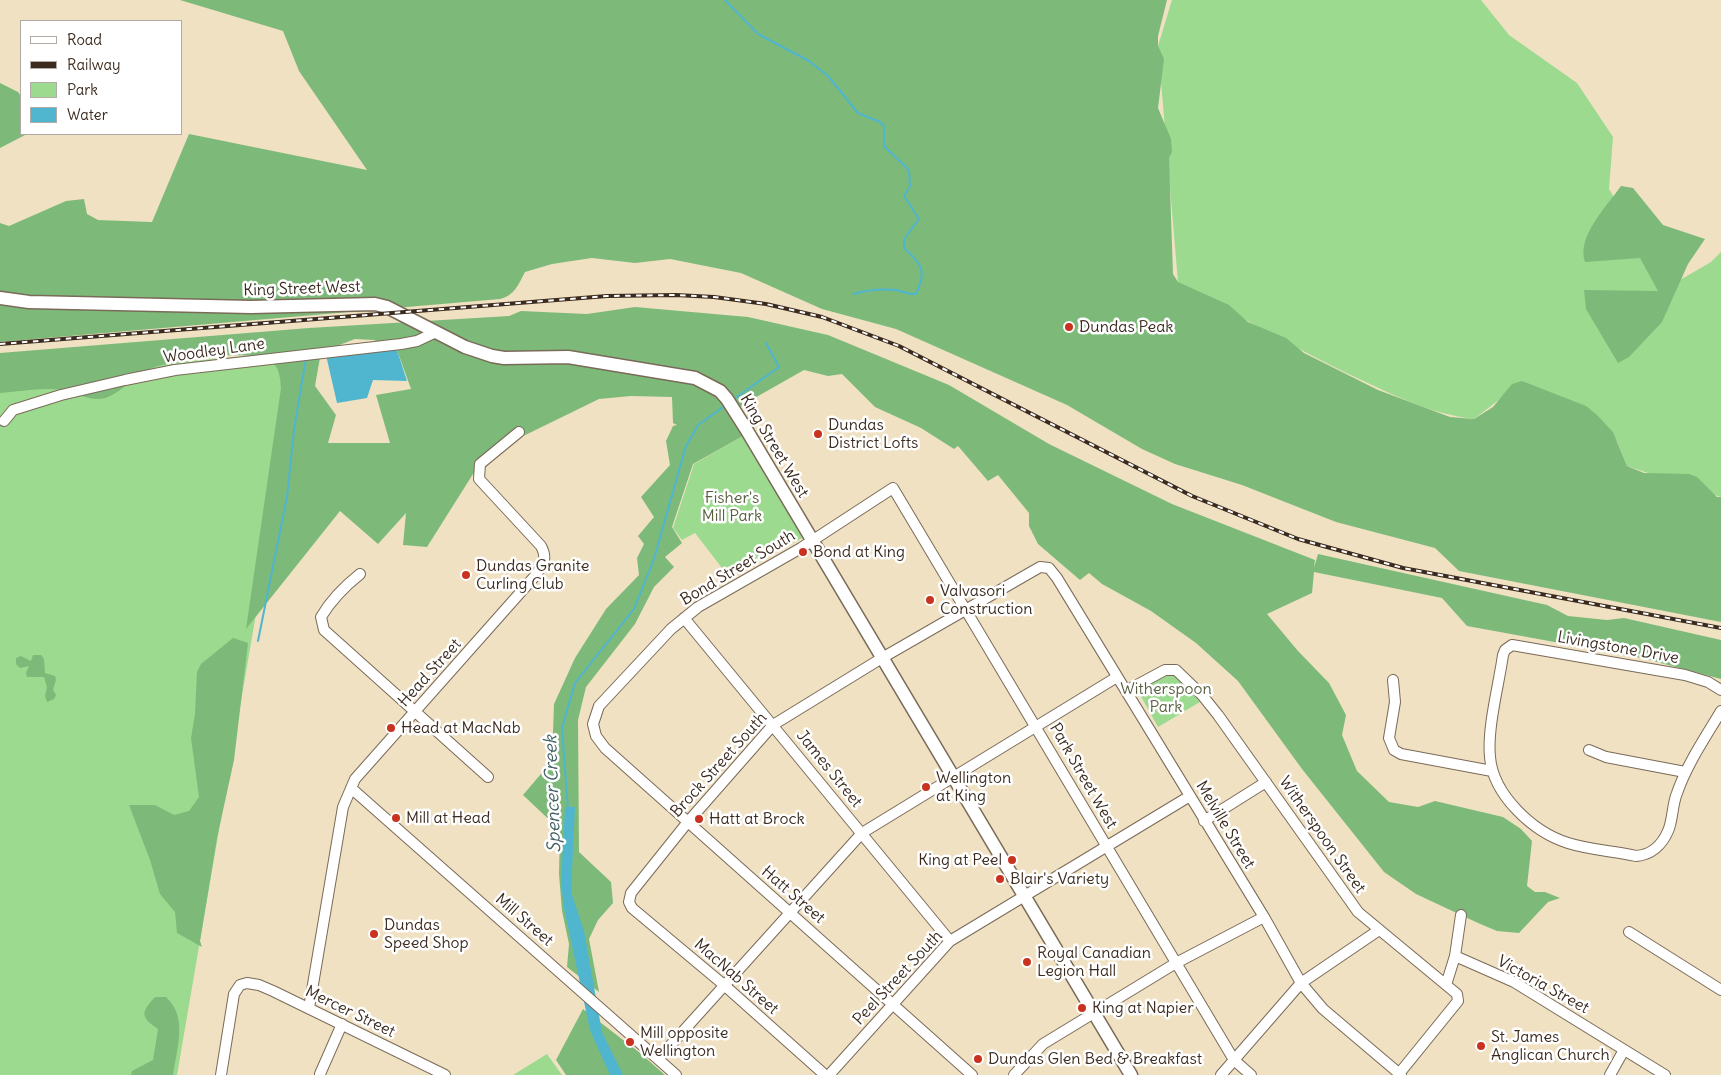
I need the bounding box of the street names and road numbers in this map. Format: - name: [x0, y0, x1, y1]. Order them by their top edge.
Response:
- street label: King Street West: [243, 277, 361, 301]
- street label: Woodley Lane: [162, 334, 266, 368]
- street label: King Street West: [736, 391, 812, 501]
- street label: Bond Street South: [677, 526, 799, 610]
- street label: Livingstone Drive: [1556, 628, 1680, 668]
- street label: Head Street: [394, 635, 466, 711]
- street label: Brock Street South: [667, 709, 771, 821]
- street label: Park Street West: [1045, 720, 1121, 832]
- street label: James Street: [792, 727, 866, 811]
- street label: Witherspoon Street: [1275, 773, 1369, 897]
- street label: Melville Street: [1191, 778, 1259, 872]
- street label: Hatt Street: [757, 862, 829, 928]
- street label: Mill Street: [491, 890, 557, 950]
- street label: Peel Street South: [849, 927, 947, 1029]
- street label: MacNab Street: [690, 935, 782, 1019]
- street label: Victoria Street: [1494, 952, 1592, 1018]
- street label: Mercer Street: [302, 982, 398, 1042]

